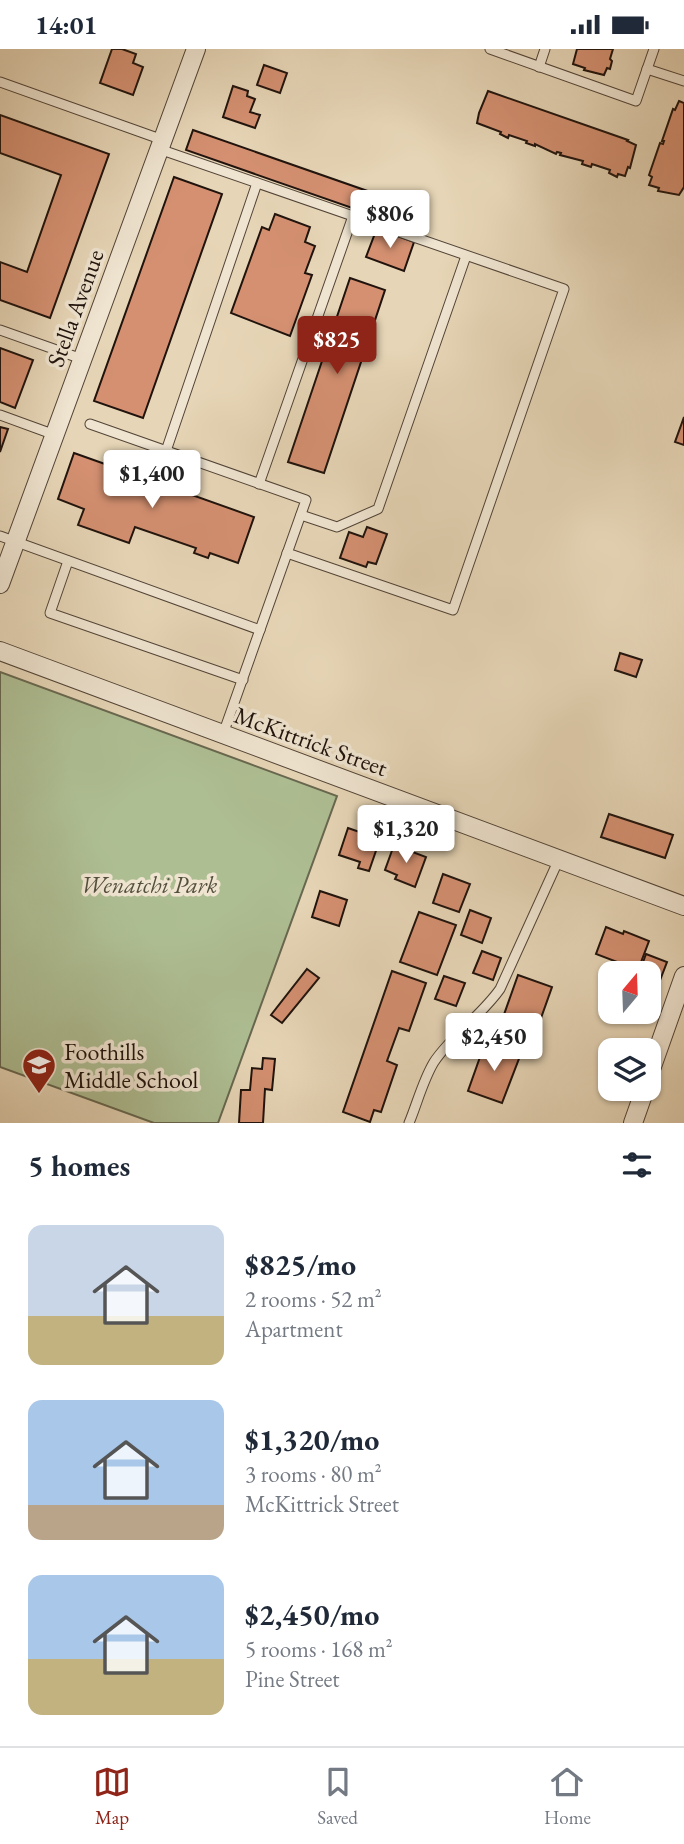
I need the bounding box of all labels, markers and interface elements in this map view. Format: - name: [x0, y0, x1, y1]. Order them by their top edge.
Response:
- text: 14:01: [35, 8, 97, 42]
- pin: $806: [349, 191, 431, 250]
- text: $806: [366, 198, 414, 228]
- street label: Stella Avenue: [39, 245, 111, 371]
- pin: $825: [296, 317, 378, 376]
- text: $825: [313, 324, 361, 354]
- pin: $1,400: [95, 451, 209, 510]
- text: $1,400: [120, 458, 184, 488]
- street label: McKittrick Street: [230, 699, 392, 783]
- pin: $1,320: [349, 805, 463, 865]
- text: $1,320: [374, 813, 438, 843]
- park label: Wenatchi Park: [80, 869, 218, 900]
- north arrow: [598, 961, 662, 1024]
- map controls: [598, 961, 661, 1101]
- pin: $2,450: [437, 1013, 551, 1073]
- text: $2,450: [462, 1021, 526, 1051]
- place label: Foothills Middle School: [64, 1036, 198, 1095]
- button: layers: [598, 1038, 661, 1101]
- school or university icon: Foothills Middle School: [20, 1046, 58, 1095]
- text: 5 homes: [28, 1146, 130, 1185]
- icon: filters: [618, 1146, 656, 1184]
- text: $825/mo: [245, 1245, 356, 1284]
- icon: home: [84, 1253, 168, 1337]
- text: 2 rooms · 52 m²: [245, 1284, 382, 1314]
- text: Apartment: [245, 1314, 343, 1344]
- text: $1,320/mo: [245, 1420, 379, 1459]
- icon: home: [84, 1428, 168, 1512]
- text: 3 rooms · 80 m²: [245, 1459, 382, 1489]
- text: McKittrick Street: [245, 1489, 399, 1519]
- text: $2,450/mo: [245, 1595, 379, 1634]
- icon: home: [84, 1603, 168, 1687]
- text: 5 rooms · 168 m²: [245, 1634, 393, 1664]
- text: Pine Street: [245, 1664, 340, 1694]
- tab: Map: [93, 1763, 131, 1830]
- tab: Saved: [317, 1763, 358, 1830]
- tab: Home: [544, 1763, 591, 1830]

